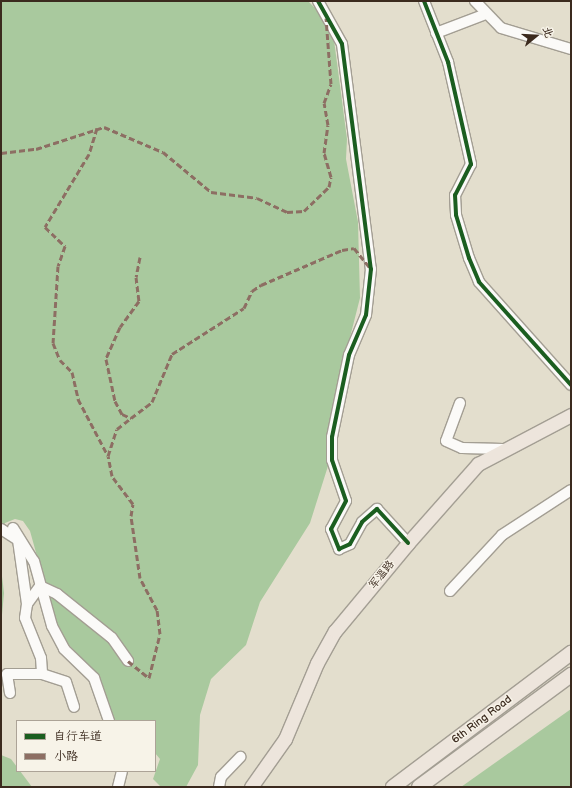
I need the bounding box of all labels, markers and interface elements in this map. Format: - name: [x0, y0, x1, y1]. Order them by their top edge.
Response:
- north arrow: [516, 16, 556, 56]
- text: 北: [540, 25, 556, 39]
- street label: 军温路: [366, 558, 398, 592]
- street label: 6th Ring Road: [449, 693, 515, 747]
- legend: [16, 720, 156, 772]
- text: 自行车道: [54, 729, 102, 744]
- text: 小路: [54, 749, 78, 764]

